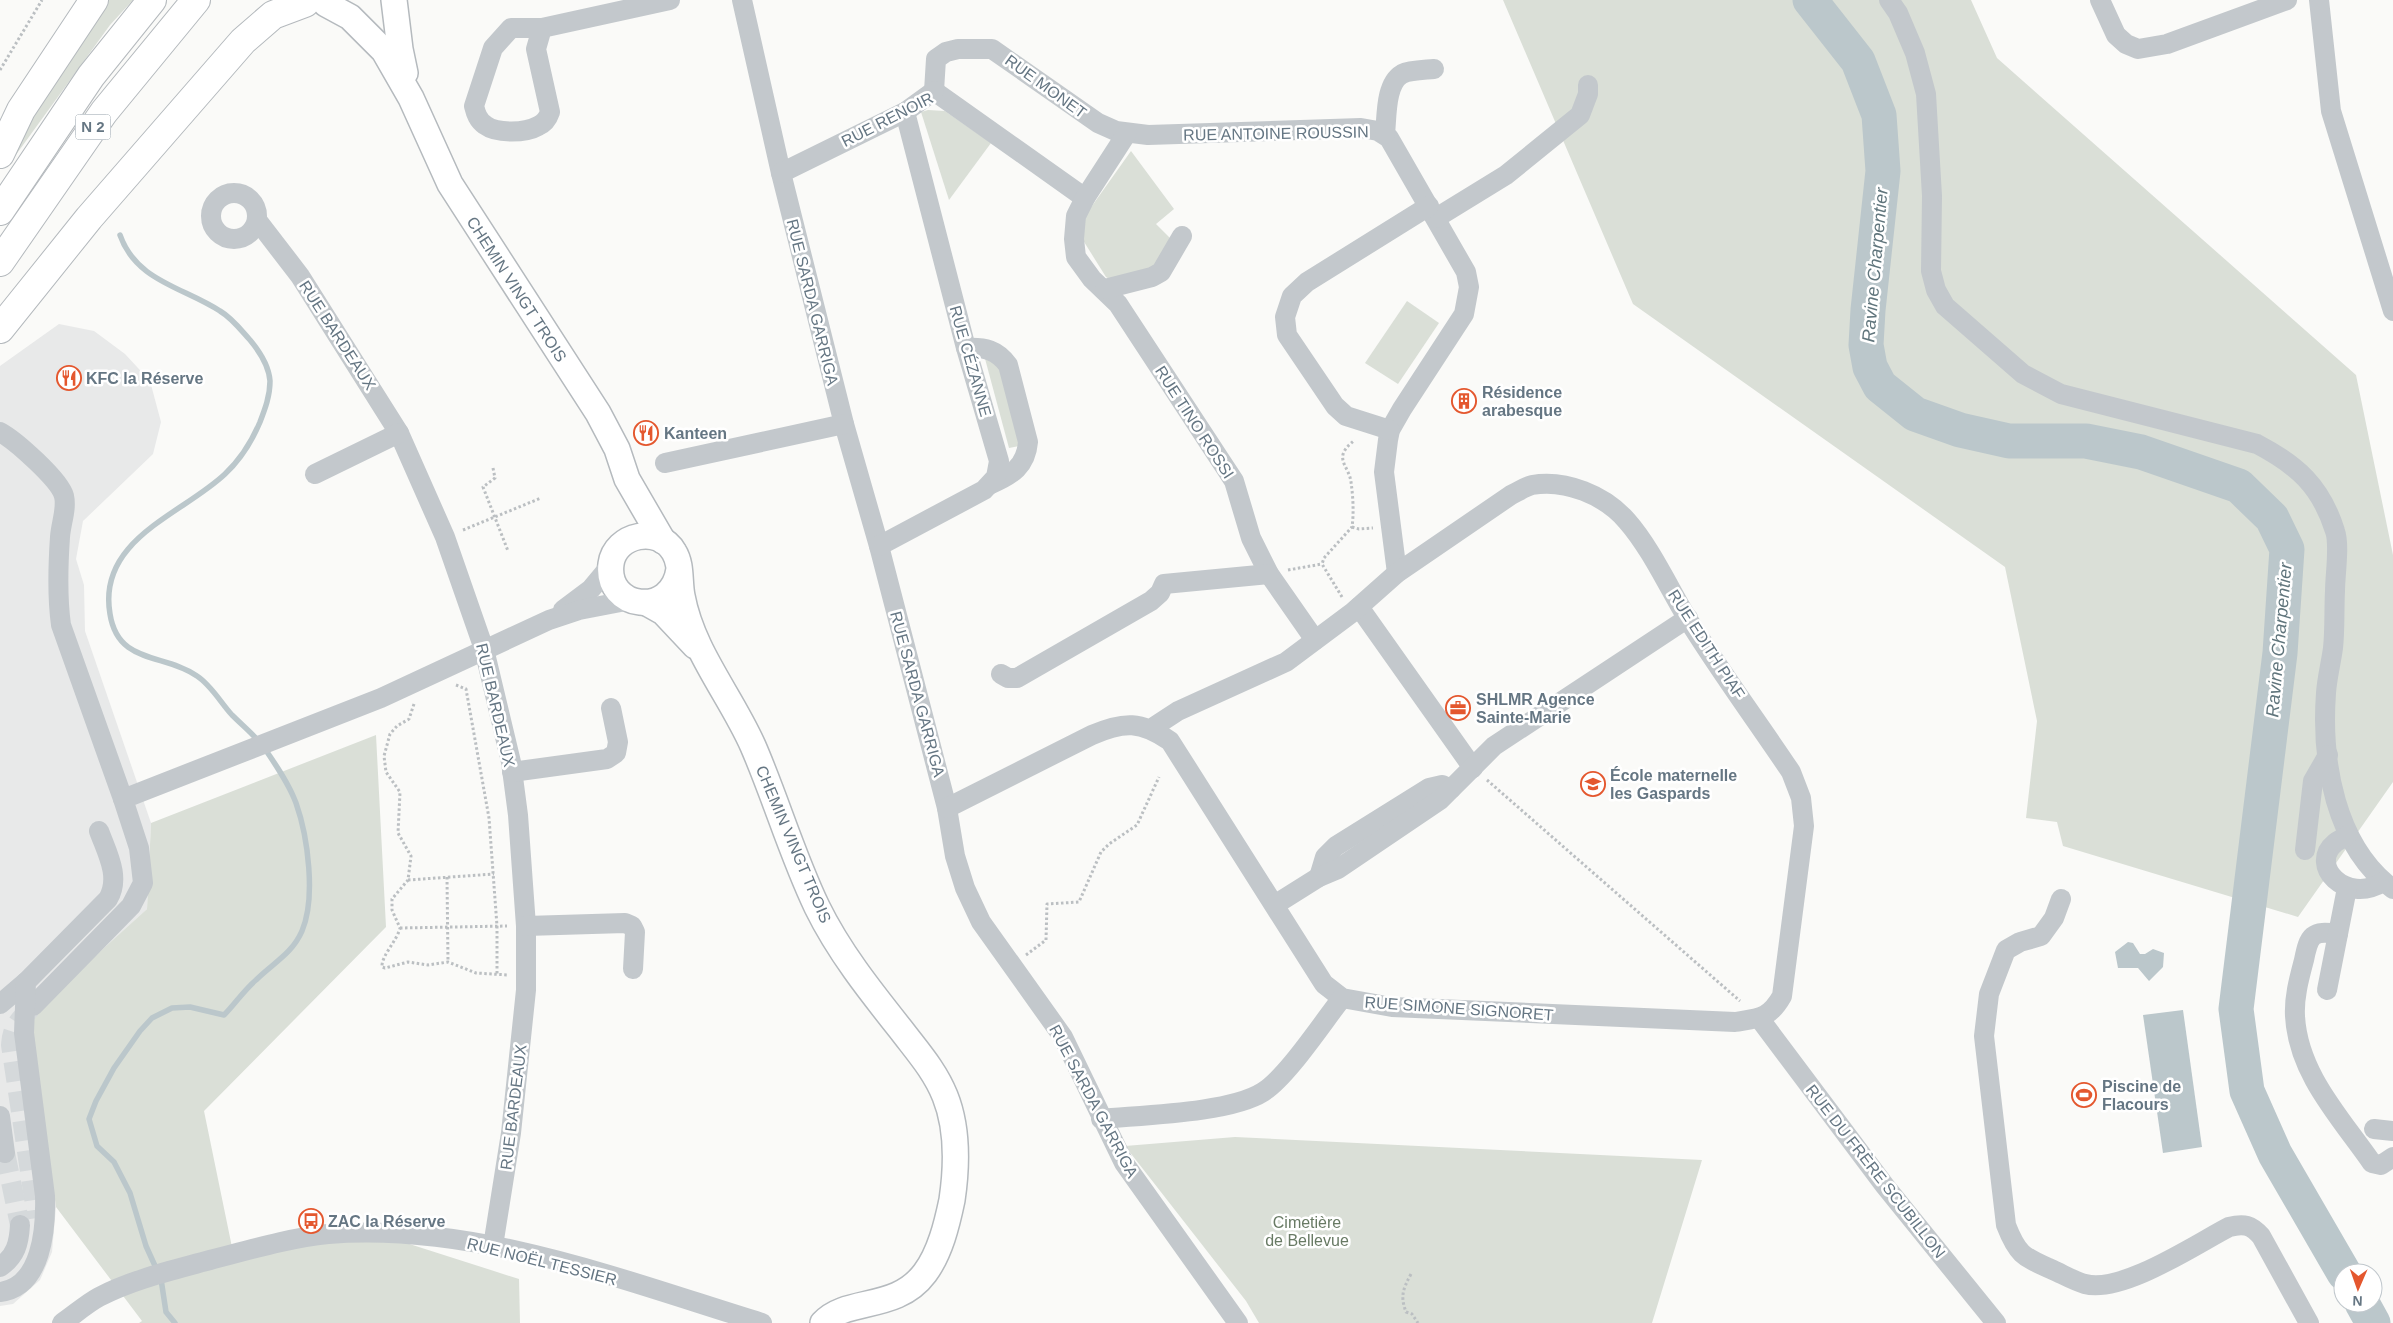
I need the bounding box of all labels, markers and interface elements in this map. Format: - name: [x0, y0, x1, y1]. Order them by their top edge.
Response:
- street label: RUE MONET: [1002, 51, 1090, 122]
- street label: RUE RENOIR: [839, 89, 936, 150]
- road number: N 2: [76, 114, 110, 140]
- street label: RUE ANTOINE ROUSSIN: [1183, 123, 1369, 144]
- water label: Ravine Charpentier: [1858, 186, 1892, 343]
- street label: CHEMIN VINGT TROIS: [463, 214, 570, 365]
- street label: RUE SARDA GARRIGA: [784, 217, 841, 387]
- street label: RUE BARDEAUX: [296, 278, 379, 393]
- street label: RUE CÉZANNE: [947, 303, 995, 419]
- street label: RUE TINO ROSSI: [1152, 363, 1237, 482]
- restaurant icon: KFC la Réserve: [56, 365, 82, 391]
- place label: KFC la Réserve: [86, 370, 203, 387]
- place label: Résidence arabesque: [1482, 384, 1562, 419]
- building icon: Résidence arabesque: [1451, 388, 1477, 414]
- restaurant icon: Kanteen: [633, 420, 659, 446]
- place label: Kanteen: [664, 425, 727, 442]
- water label: Ravine Charpentier: [2262, 561, 2296, 718]
- street label: RUE EDITH PIAF: [1665, 587, 1748, 702]
- street label: RUE SARDA GARRIGA: [887, 609, 948, 779]
- street label: RUE BARDEAUX: [473, 642, 518, 769]
- place label: SHLMR Agence Sainte-Marie: [1476, 691, 1595, 726]
- office icon: SHLMR Agence Sainte-Marie: [1445, 695, 1471, 721]
- street label: CHEMIN VINGT TROIS: [753, 763, 834, 925]
- place label: École maternelle les Gaspards: [1610, 766, 1737, 802]
- school or university icon: École maternelle les Gaspards: [1580, 771, 1606, 797]
- street label: RUE SIMONE SIGNORET: [1364, 993, 1554, 1024]
- street label: RUE SARDA GARRIGA: [1046, 1022, 1141, 1181]
- street label: RUE BARDEAUX: [497, 1043, 530, 1171]
- place label: Piscine de Flacours: [2102, 1078, 2181, 1113]
- street label: RUE DU FRÈRE SCUBILLON: [1803, 1081, 1949, 1261]
- sports icon: Piscine de Flacours: [2071, 1082, 2097, 1108]
- bus stop icon: ZAC la Réserve: [298, 1208, 324, 1234]
- place label: ZAC la Réserve: [328, 1213, 445, 1230]
- park label: Cimetière de Bellevue: [1265, 1214, 1349, 1249]
- street label: RUE NOËL TESSIER: [465, 1235, 619, 1288]
- north arrow: [2333, 1263, 2383, 1313]
- text: N: [2352, 1293, 2363, 1309]

